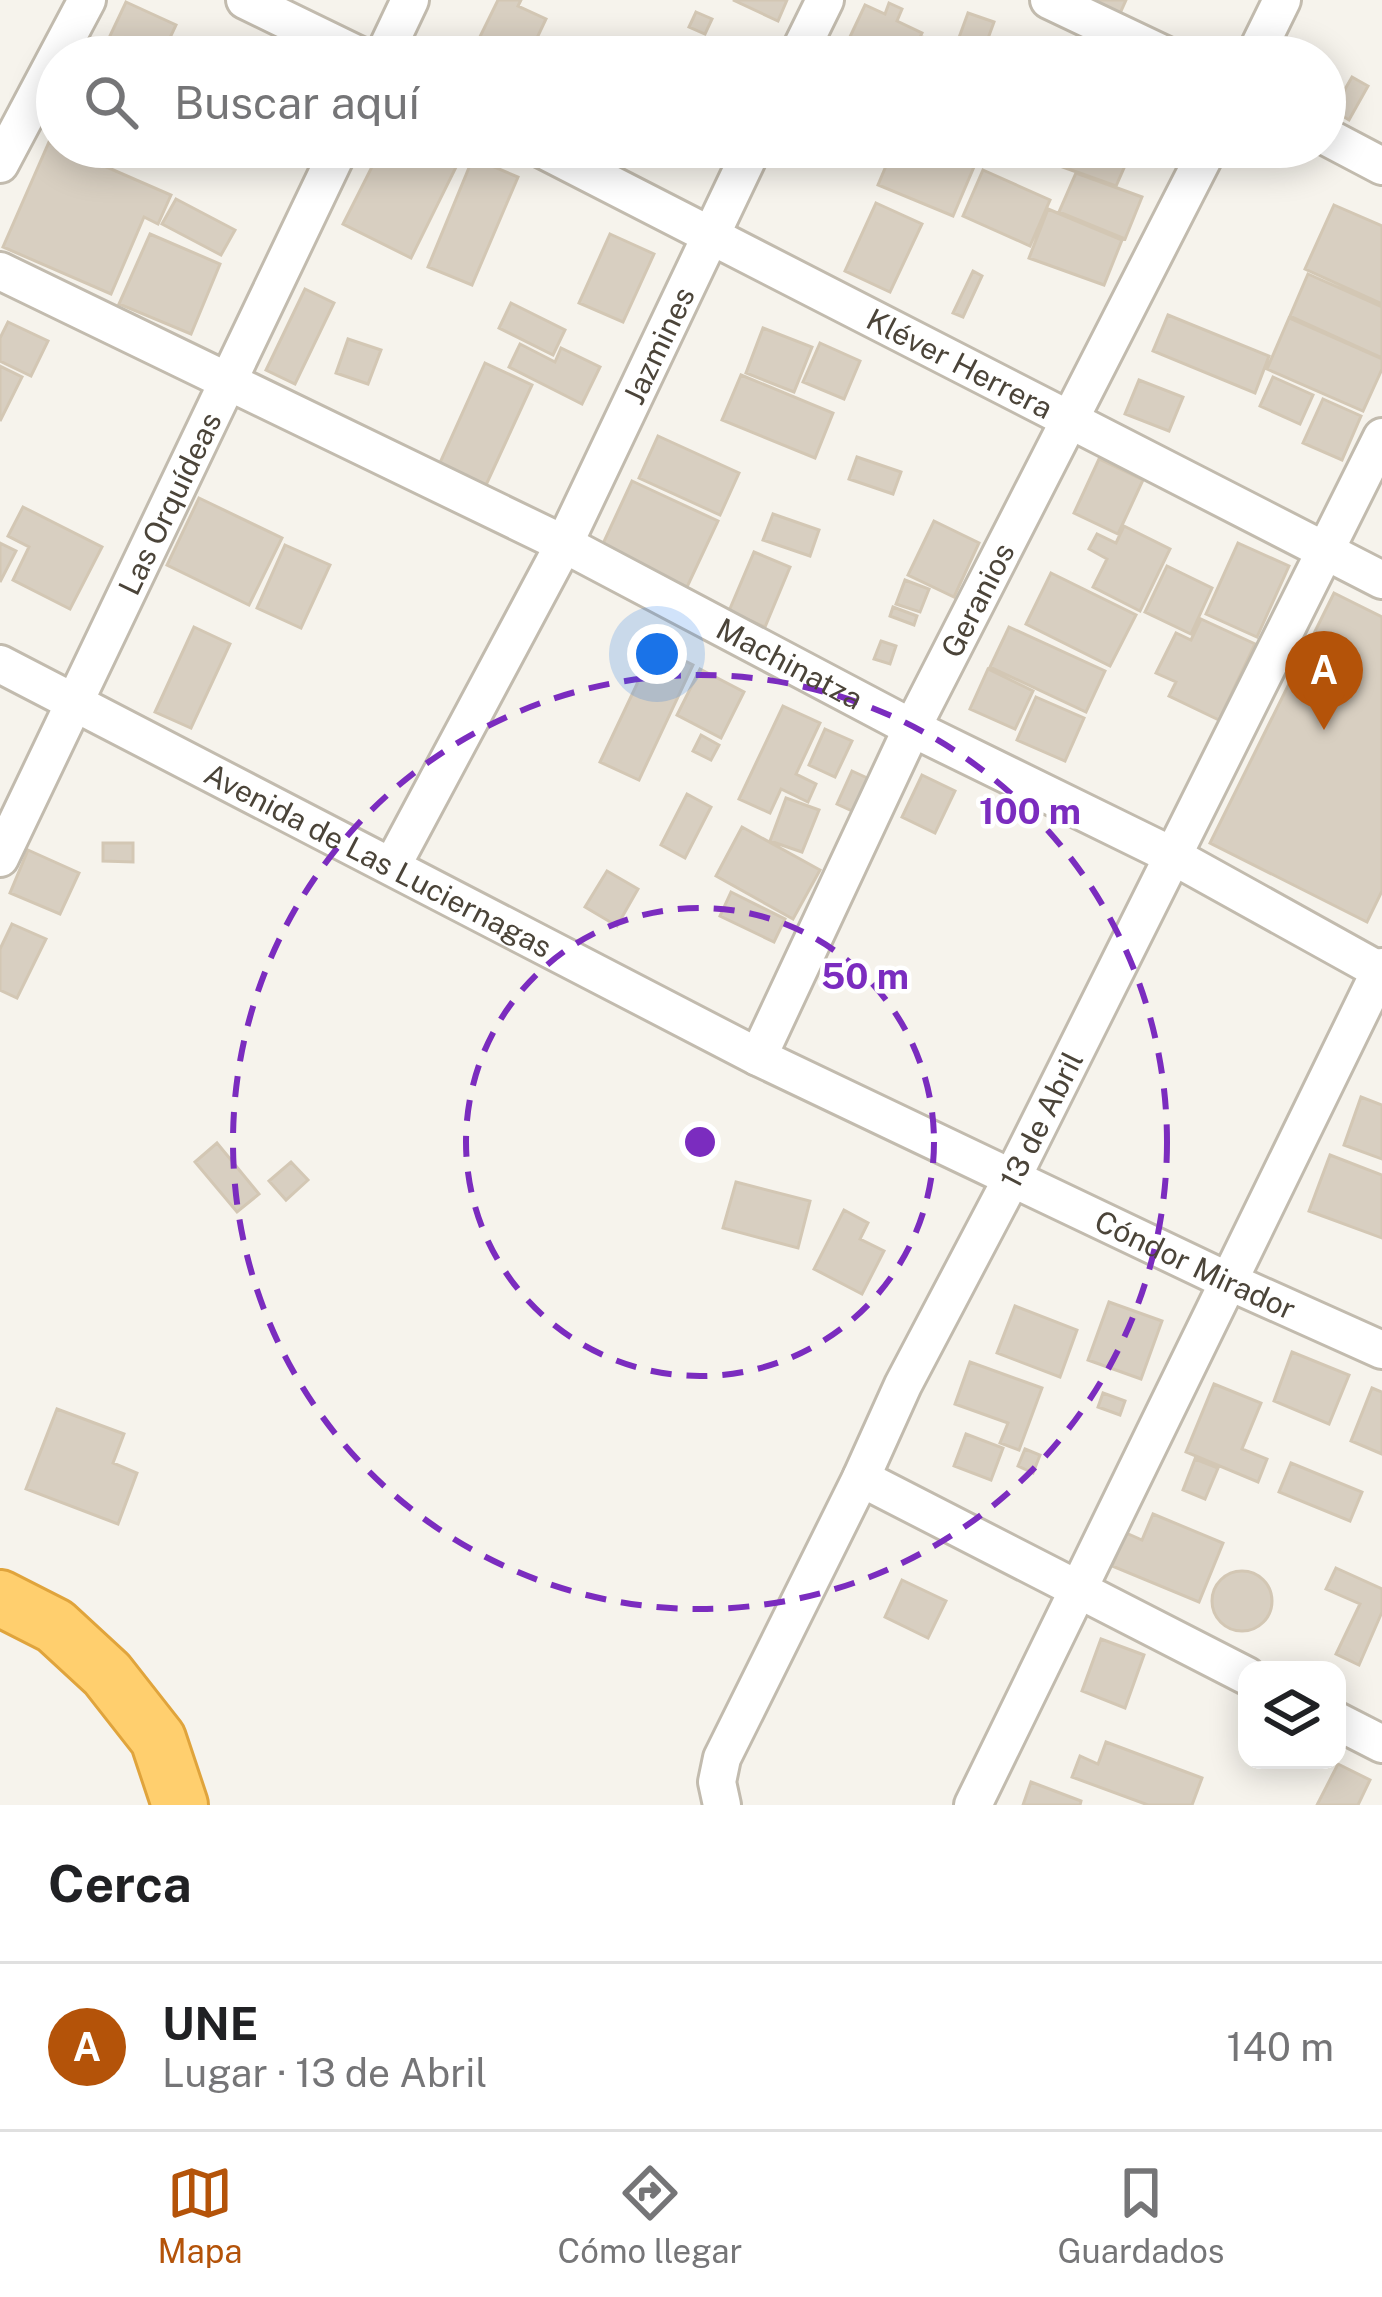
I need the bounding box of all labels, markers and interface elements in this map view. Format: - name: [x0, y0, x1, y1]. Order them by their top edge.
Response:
- search box: [36, 36, 1346, 168]
- icon: search: [78, 69, 144, 135]
- text: Buscar aquí: [174, 76, 420, 129]
- street label: Jazmines: [615, 281, 702, 410]
- street label: Kléver Herrera: [861, 301, 1059, 426]
- street label: Las Orquídeas: [111, 406, 229, 601]
- street label: Geranios: [933, 537, 1022, 663]
- street label: Machinatza: [711, 610, 869, 717]
- your location: [627, 624, 687, 684]
- pin: A: [1285, 631, 1363, 730]
- street label: Avenida de Las Luciernagas: [199, 755, 558, 965]
- text: 100 m: [979, 790, 1081, 832]
- text: 50 m: [821, 955, 909, 997]
- street label: 13 de Abril: [992, 1045, 1090, 1194]
- centre of rings: [679, 1121, 721, 1163]
- street label: Cóndor Mirador: [1089, 1202, 1301, 1327]
- map controls: [1238, 1661, 1346, 1769]
- button: layers: [1238, 1661, 1346, 1769]
- text: Cerca: [48, 1854, 192, 1913]
- text: UNE: [162, 1997, 258, 2050]
- text: A: [73, 2024, 101, 2070]
- text: 140 m: [1227, 2024, 1334, 2070]
- text: Lugar · 13 de Abril: [162, 2050, 487, 2096]
- tab: Mapa: [158, 2160, 243, 2270]
- tab: Cómo llegar: [558, 2160, 742, 2270]
- tab: Guardados: [1057, 2160, 1224, 2270]

